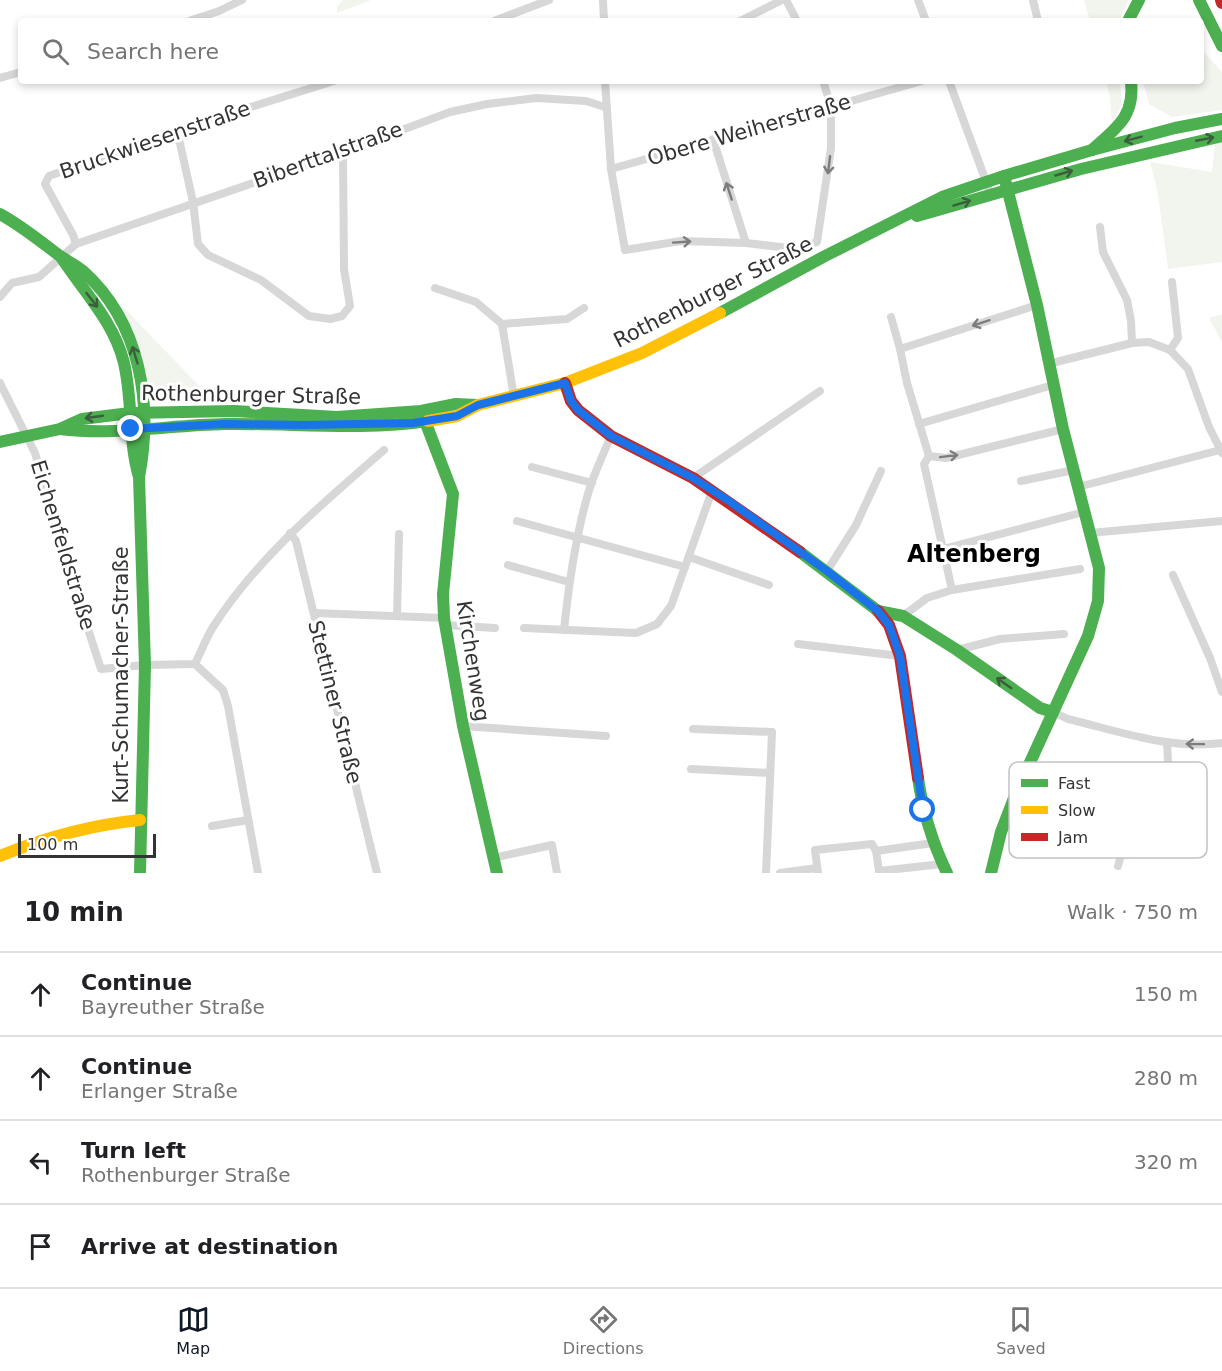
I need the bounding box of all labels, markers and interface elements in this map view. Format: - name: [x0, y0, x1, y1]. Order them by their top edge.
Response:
- search box: [18, 18, 1204, 84]
- icon: search: [39, 35, 72, 68]
- text: Search here: [87, 39, 219, 64]
- street label: Obere Weiherstraße: [645, 89, 853, 171]
- street label: Bruckwiesenstraße: [57, 96, 253, 184]
- street label: Biberttalstraße: [250, 117, 406, 193]
- one-way arrow: [1195, 133, 1214, 144]
- one-way arrow: [1124, 134, 1143, 145]
- one-way arrow: [824, 154, 835, 174]
- one-way arrow: [1055, 167, 1074, 179]
- one-way arrow: [723, 182, 734, 201]
- one-way arrow: [952, 197, 971, 208]
- street label: Rothenburger Straße: [610, 231, 816, 353]
- one-way arrow: [672, 236, 692, 247]
- one-way arrow: [86, 291, 99, 307]
- one-way arrow: [972, 318, 991, 329]
- one-way arrow: [129, 346, 140, 365]
- street label: Rothenburger Straße: [141, 381, 361, 409]
- one-way arrow: [85, 412, 104, 423]
- route end: [117, 415, 143, 441]
- one-way arrow: [938, 450, 958, 461]
- street label: Eichenfeldstraße: [26, 457, 100, 633]
- district label: Altenberg: [907, 540, 1041, 568]
- street label: Kurt-Schumacher-Straße: [109, 546, 133, 804]
- street label: Kirchenweg: [452, 599, 494, 723]
- street label: Stettiner Straße: [303, 618, 367, 786]
- one-way arrow: [997, 677, 1013, 689]
- one-way arrow: [1185, 738, 1205, 750]
- legend: [1009, 762, 1207, 858]
- text: Fast: [1058, 774, 1090, 793]
- route start: [909, 796, 935, 822]
- text: Slow: [1058, 801, 1095, 820]
- text: Jam: [1057, 828, 1088, 847]
- scale bar: [18, 831, 156, 858]
- text: 100 m: [27, 835, 78, 854]
- text: 10 min: [24, 897, 124, 927]
- text: Walk · 750 m: [1067, 900, 1198, 924]
- text: Continue: [81, 970, 192, 995]
- icon: ahead: [24, 978, 57, 1011]
- text: 150 m: [1134, 982, 1198, 1006]
- text: Bayreuther Straße: [81, 995, 265, 1019]
- text: Continue: [81, 1054, 192, 1079]
- icon: ahead: [24, 1062, 57, 1095]
- text: 280 m: [1134, 1066, 1198, 1090]
- text: Erlanger Straße: [81, 1079, 238, 1103]
- text: Turn left: [81, 1138, 186, 1163]
- icon: left: [24, 1146, 57, 1179]
- text: 320 m: [1134, 1150, 1198, 1174]
- text: Rothenburger Straße: [81, 1163, 290, 1187]
- icon: arrive: [24, 1230, 57, 1263]
- text: Arrive at destination: [81, 1234, 338, 1259]
- tab: Map: [176, 1303, 210, 1358]
- tab: Directions: [563, 1303, 643, 1358]
- tab: Saved: [996, 1303, 1046, 1358]

